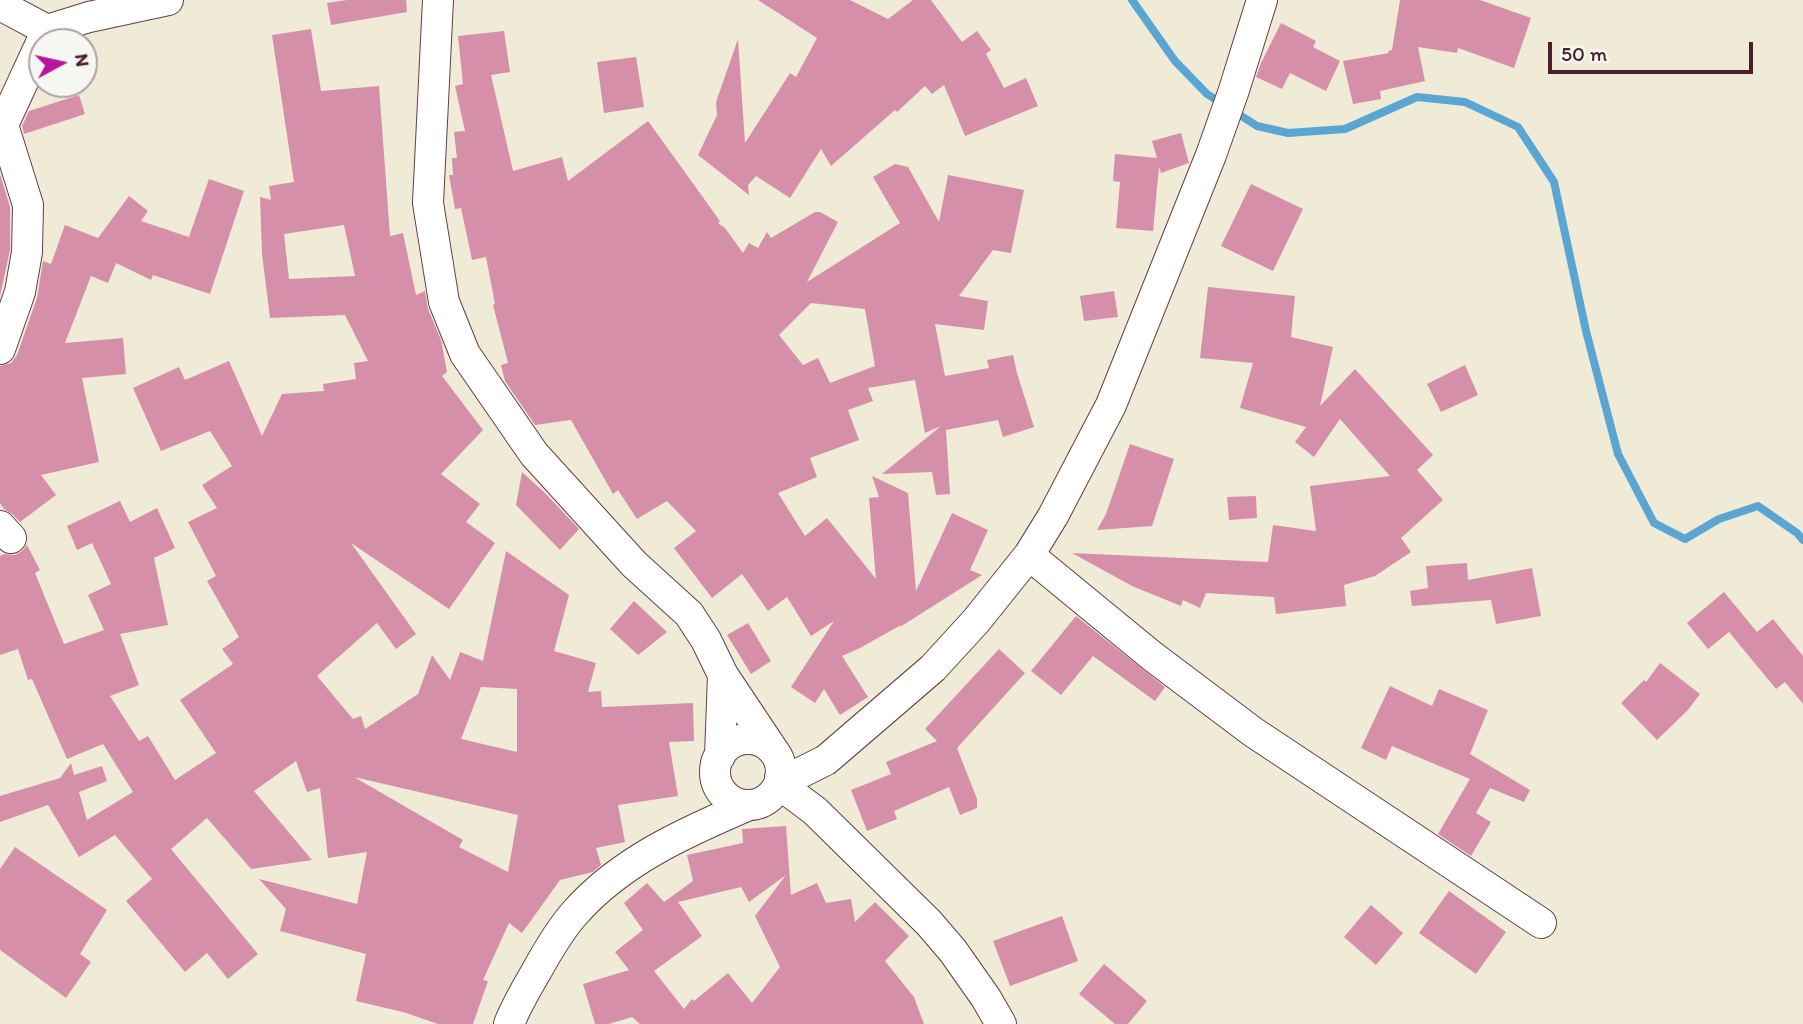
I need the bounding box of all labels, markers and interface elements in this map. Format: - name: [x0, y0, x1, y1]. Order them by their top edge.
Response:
- north arrow: [28, 28, 98, 98]
- scale bar: [1551, 28, 1756, 72]
- text: 50 m: [1561, 41, 1607, 66]
- text: N: [70, 52, 95, 68]

